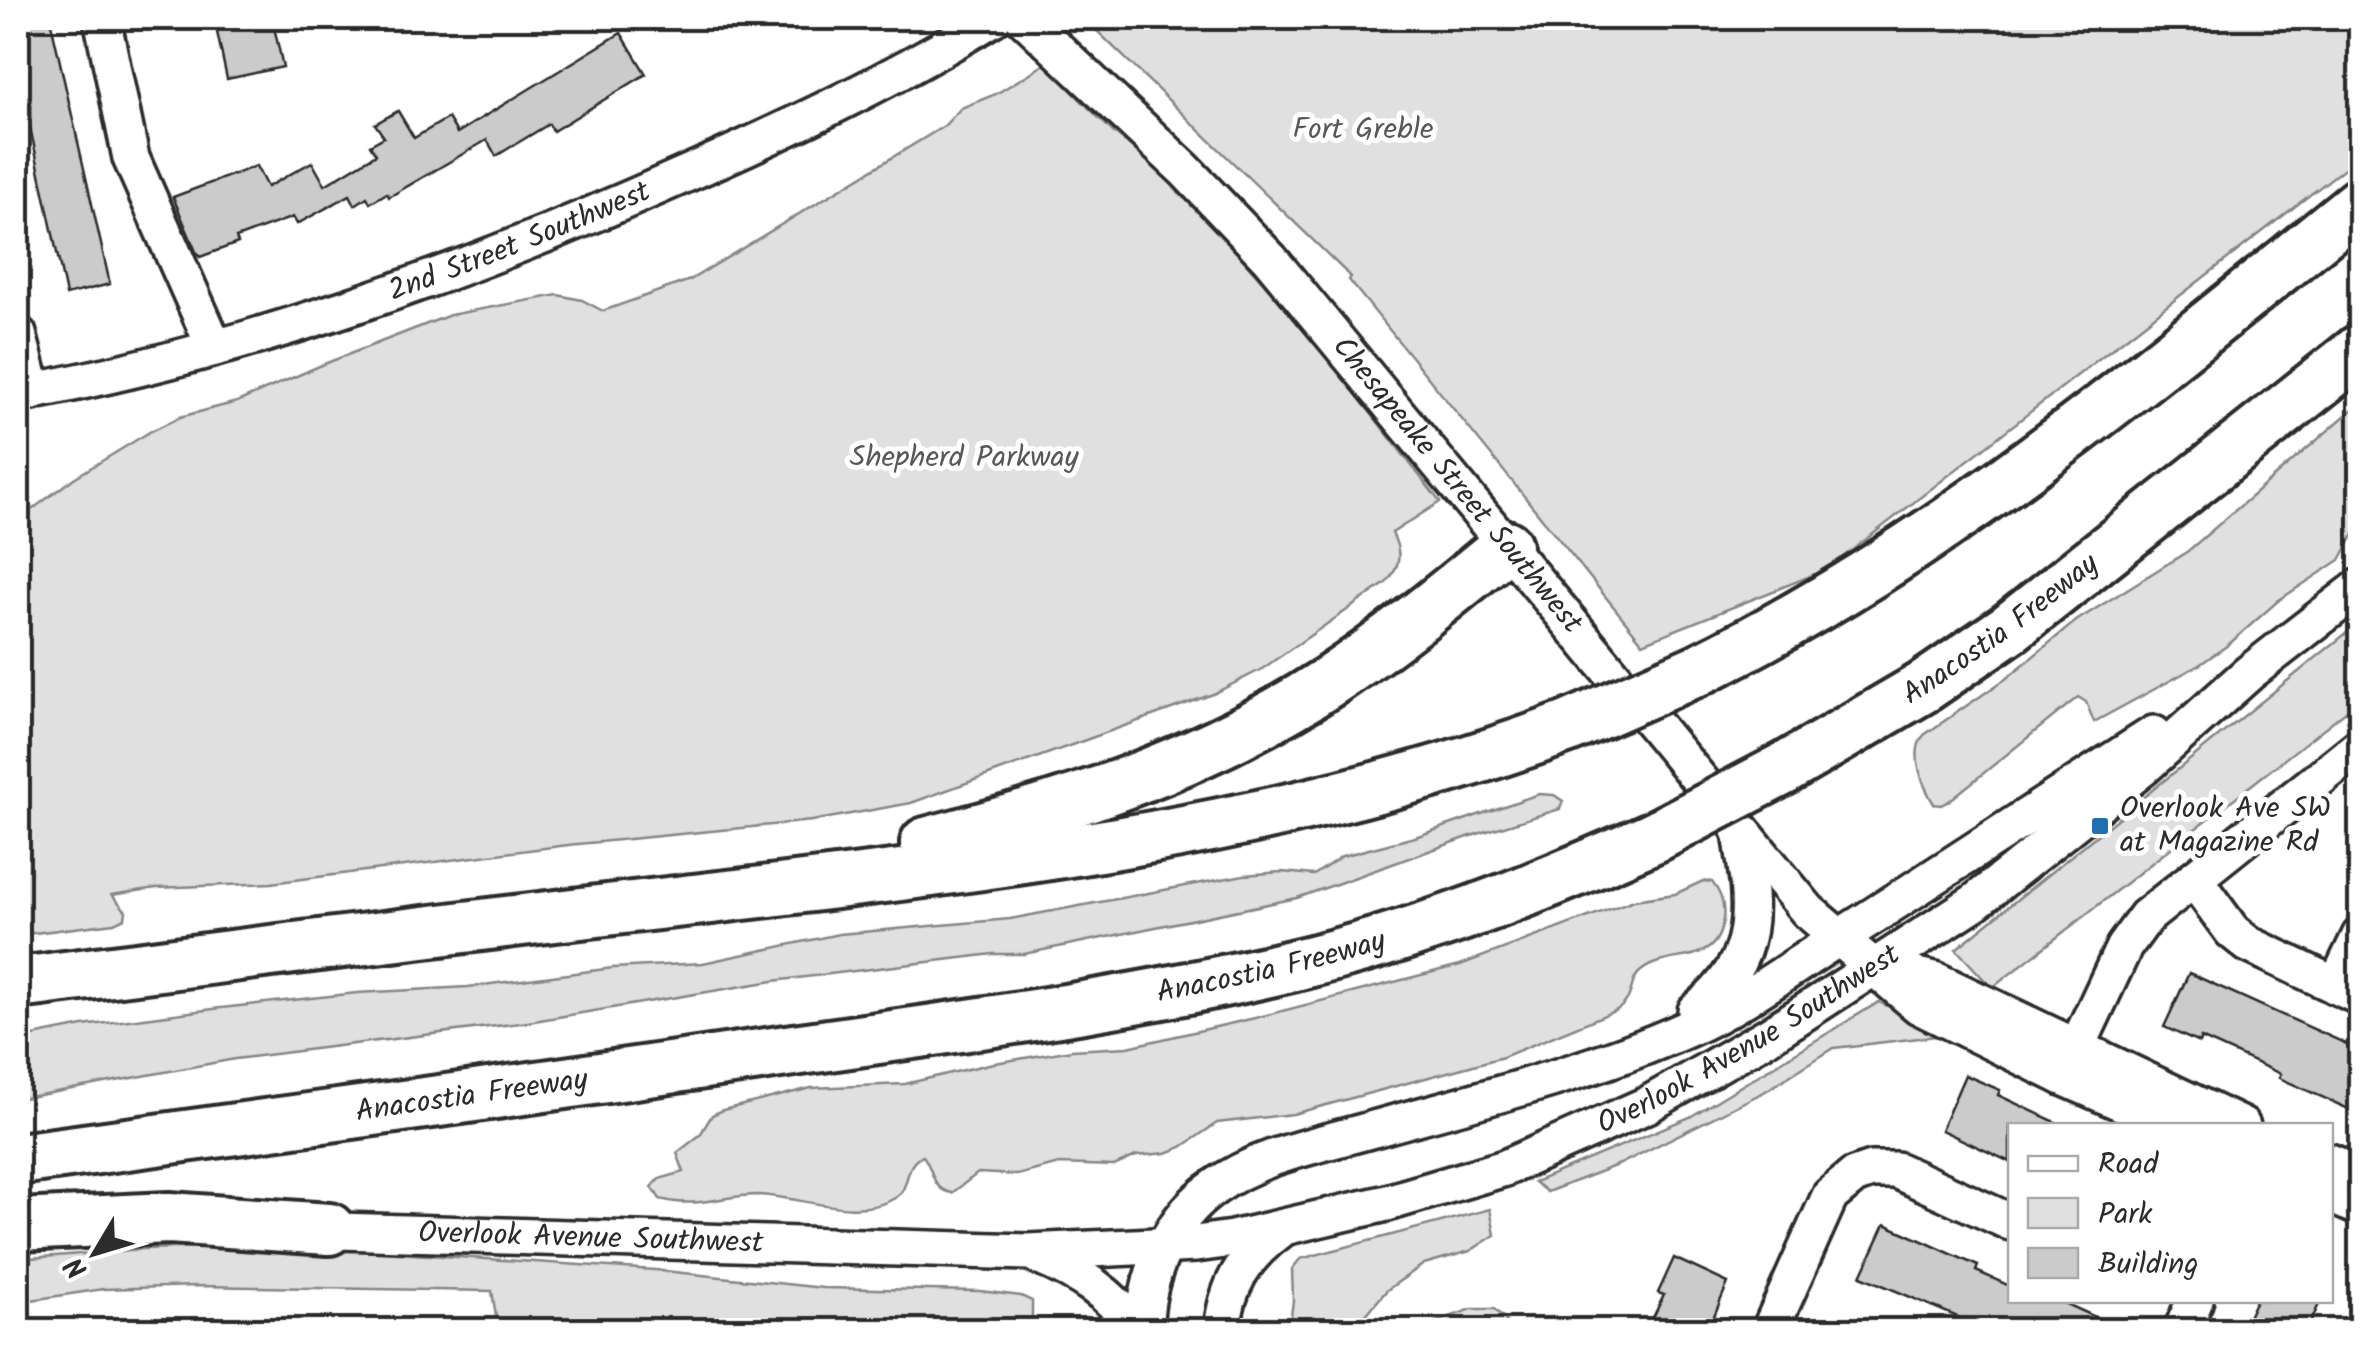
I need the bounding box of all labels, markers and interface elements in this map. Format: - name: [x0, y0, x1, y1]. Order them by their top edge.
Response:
- park label: Fort Greble: [1292, 106, 1434, 154]
- street label: 2nd Street Southwest: [382, 168, 659, 316]
- street label: Chesapeake Street Southwest: [1319, 326, 1595, 645]
- park label: Shepherd Parkway: [849, 434, 1079, 482]
- street label: Anacostia Freeway: [1894, 541, 2111, 718]
- place label: Overlook Ave SW at Magazine Rd: [2120, 785, 2331, 867]
- marker: Overlook Ave SW at Magazine Rd: [2089, 815, 2111, 837]
- street label: Anacostia Freeway: [1153, 917, 1393, 1018]
- street label: Overlook Avenue Southwest: [1590, 932, 1911, 1148]
- street label: Anacostia Freeway: [353, 1056, 592, 1137]
- legend: [2008, 1123, 2333, 1303]
- text: Road: [2098, 1141, 2159, 1189]
- text: Park: [2098, 1191, 2153, 1239]
- north arrow: [45, 1203, 145, 1303]
- street label: Overlook Avenue Southwest: [418, 1209, 765, 1268]
- text: Building: [2098, 1241, 2198, 1289]
- text: N: [54, 1246, 100, 1288]

